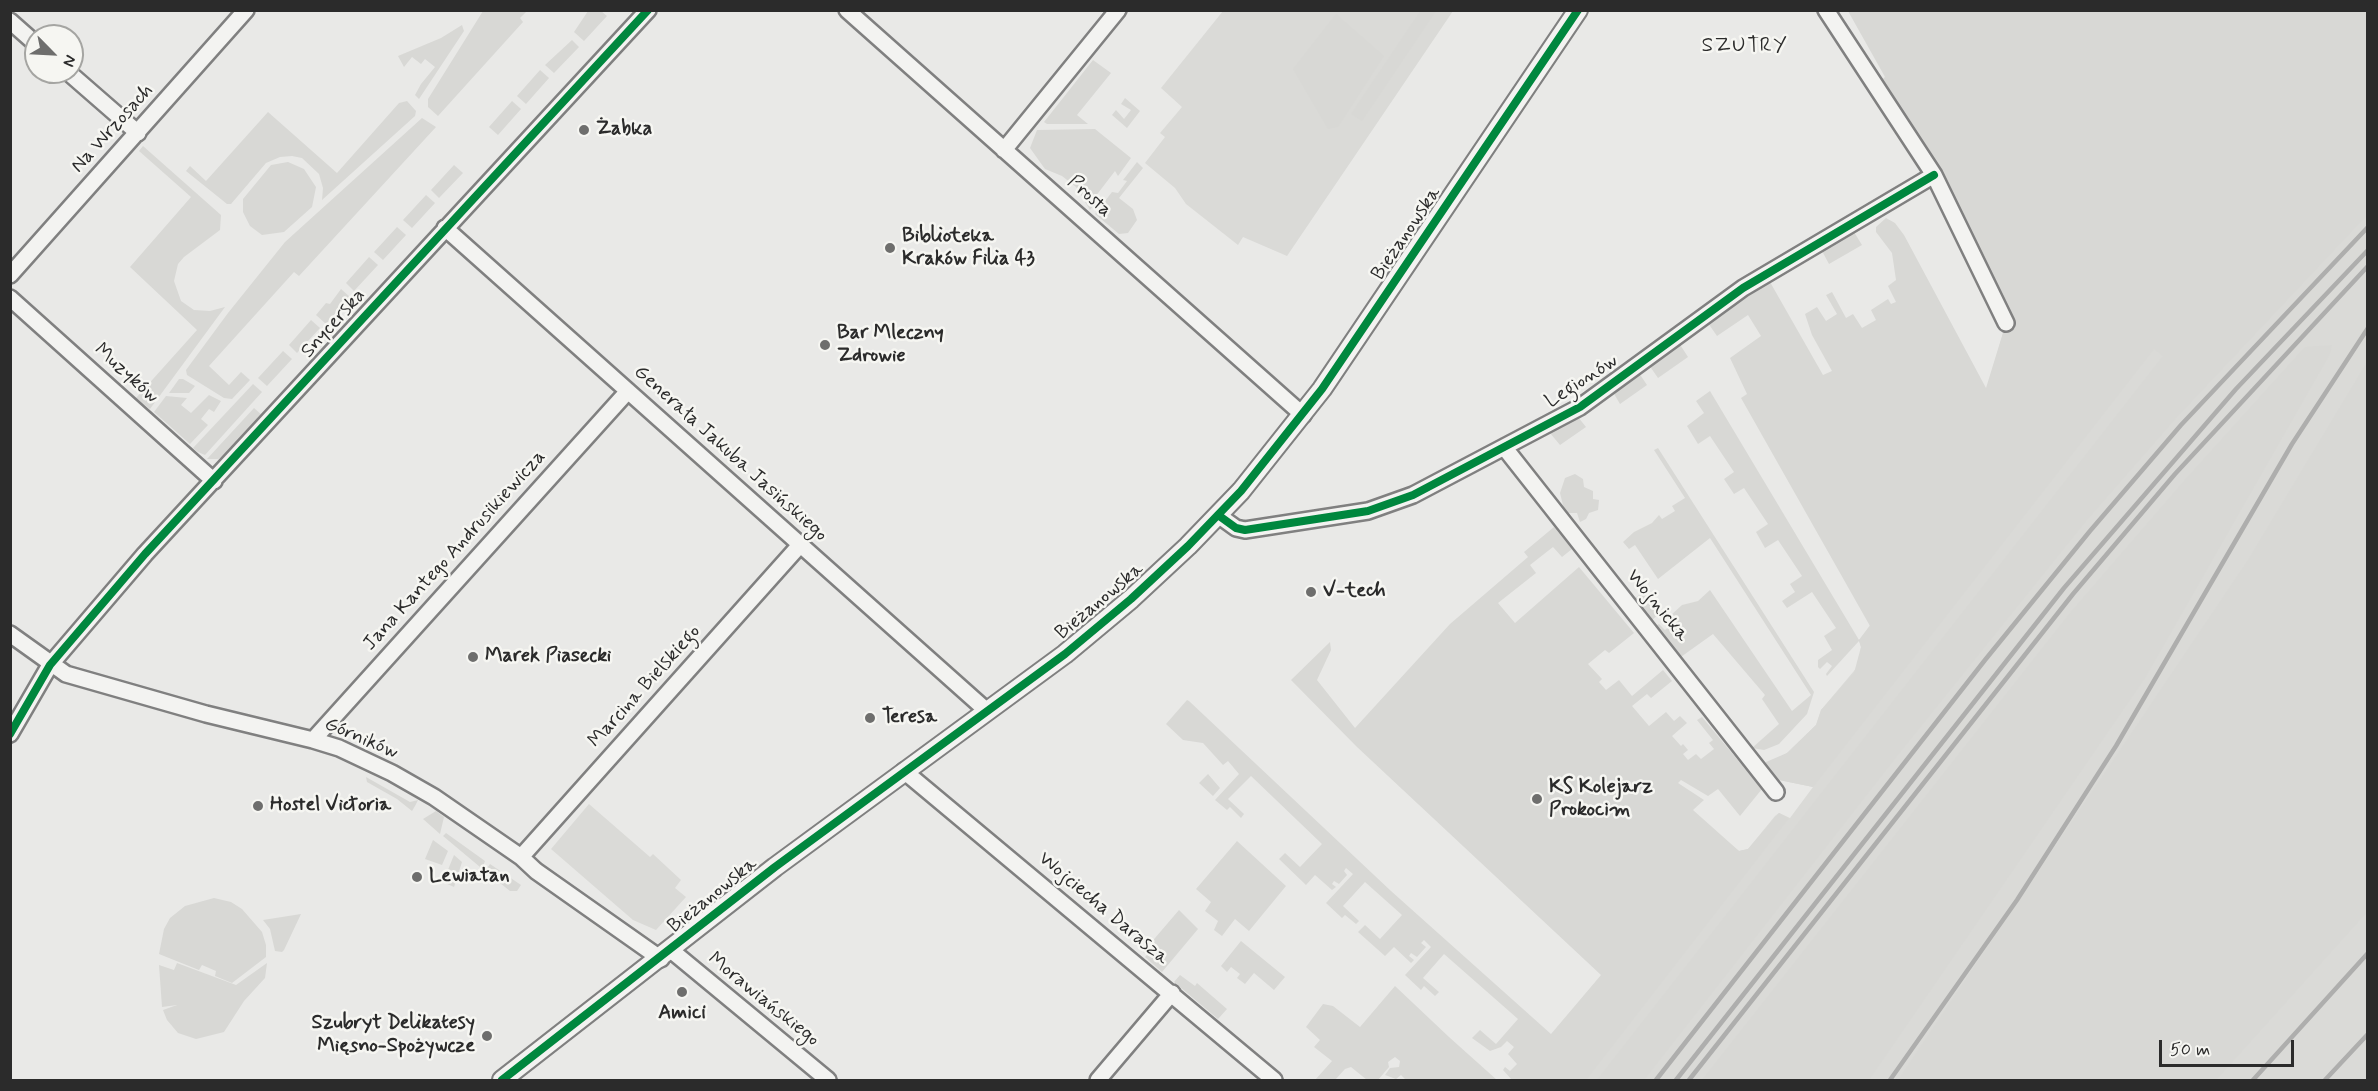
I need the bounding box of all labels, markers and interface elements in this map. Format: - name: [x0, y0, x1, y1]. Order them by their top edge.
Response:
- north arrow: [24, 24, 84, 84]
- district label: SZUTRY: [1702, 34, 1788, 60]
- text: N: [57, 52, 81, 70]
- street label: Na Wrzosach: [67, 80, 159, 178]
- place label: Żabka: [596, 118, 652, 142]
- marker: Żabka: [577, 123, 591, 137]
- street label: Prosta: [1062, 171, 1116, 223]
- street label: Bieżanowska: [1367, 183, 1447, 285]
- place label: Biblioteka Kraków Filia 43: [902, 225, 1035, 272]
- marker: Biblioteka Kraków Filia 43: [883, 241, 897, 255]
- street label: Snycerska: [297, 284, 371, 364]
- place label: Bar Mleczny Zdrowie: [837, 322, 944, 369]
- marker: Bar Mleczny Zdrowie: [818, 338, 832, 352]
- street label: Muzyków: [89, 339, 163, 409]
- street label: Legionów: [1541, 350, 1623, 414]
- street label: Generała Jakuba Jasińskiego: [628, 361, 832, 547]
- street label: Jana Kantego Andrusikiewicza: [359, 446, 551, 656]
- street label: Bieżanowska: [1051, 558, 1149, 646]
- street label: Wojnicka: [1621, 565, 1693, 647]
- place label: V-tech: [1323, 580, 1386, 604]
- marker: V-tech: [1304, 585, 1318, 599]
- street label: Marcina Bielskiego: [584, 621, 706, 753]
- place label: Marek Piasecki: [485, 645, 611, 669]
- marker: Marek Piasecki: [466, 650, 480, 664]
- place label: Teresa: [882, 706, 937, 730]
- marker: Teresa: [863, 711, 877, 725]
- street label: Górników: [321, 713, 401, 765]
- place label: KS Kolejarz Prokocim: [1549, 776, 1653, 823]
- marker: KS Kolejarz Prokocim: [1530, 792, 1544, 806]
- place label: Hostel Victoria: [270, 794, 391, 818]
- marker: Hostel Victoria: [251, 799, 265, 813]
- street label: Wojciecha Darasza: [1033, 847, 1173, 971]
- street label: Bieżanowska: [664, 853, 762, 939]
- place label: Lewiatan: [429, 865, 509, 889]
- marker: Lewiatan: [410, 870, 424, 884]
- street label: Morawiańskiego: [702, 948, 824, 1052]
- marker: Amici: [675, 985, 689, 999]
- place label: Amici: [658, 1002, 706, 1026]
- place label: Szubryt Delikatesy Mięsno-Spożywcze: [312, 1012, 475, 1059]
- scale bar: [2162, 1028, 2297, 1066]
- marker: Szubryt Delikatesy Mięsno-Spożywcze: [480, 1029, 494, 1043]
- text: 50 m: [2170, 1038, 2210, 1062]

